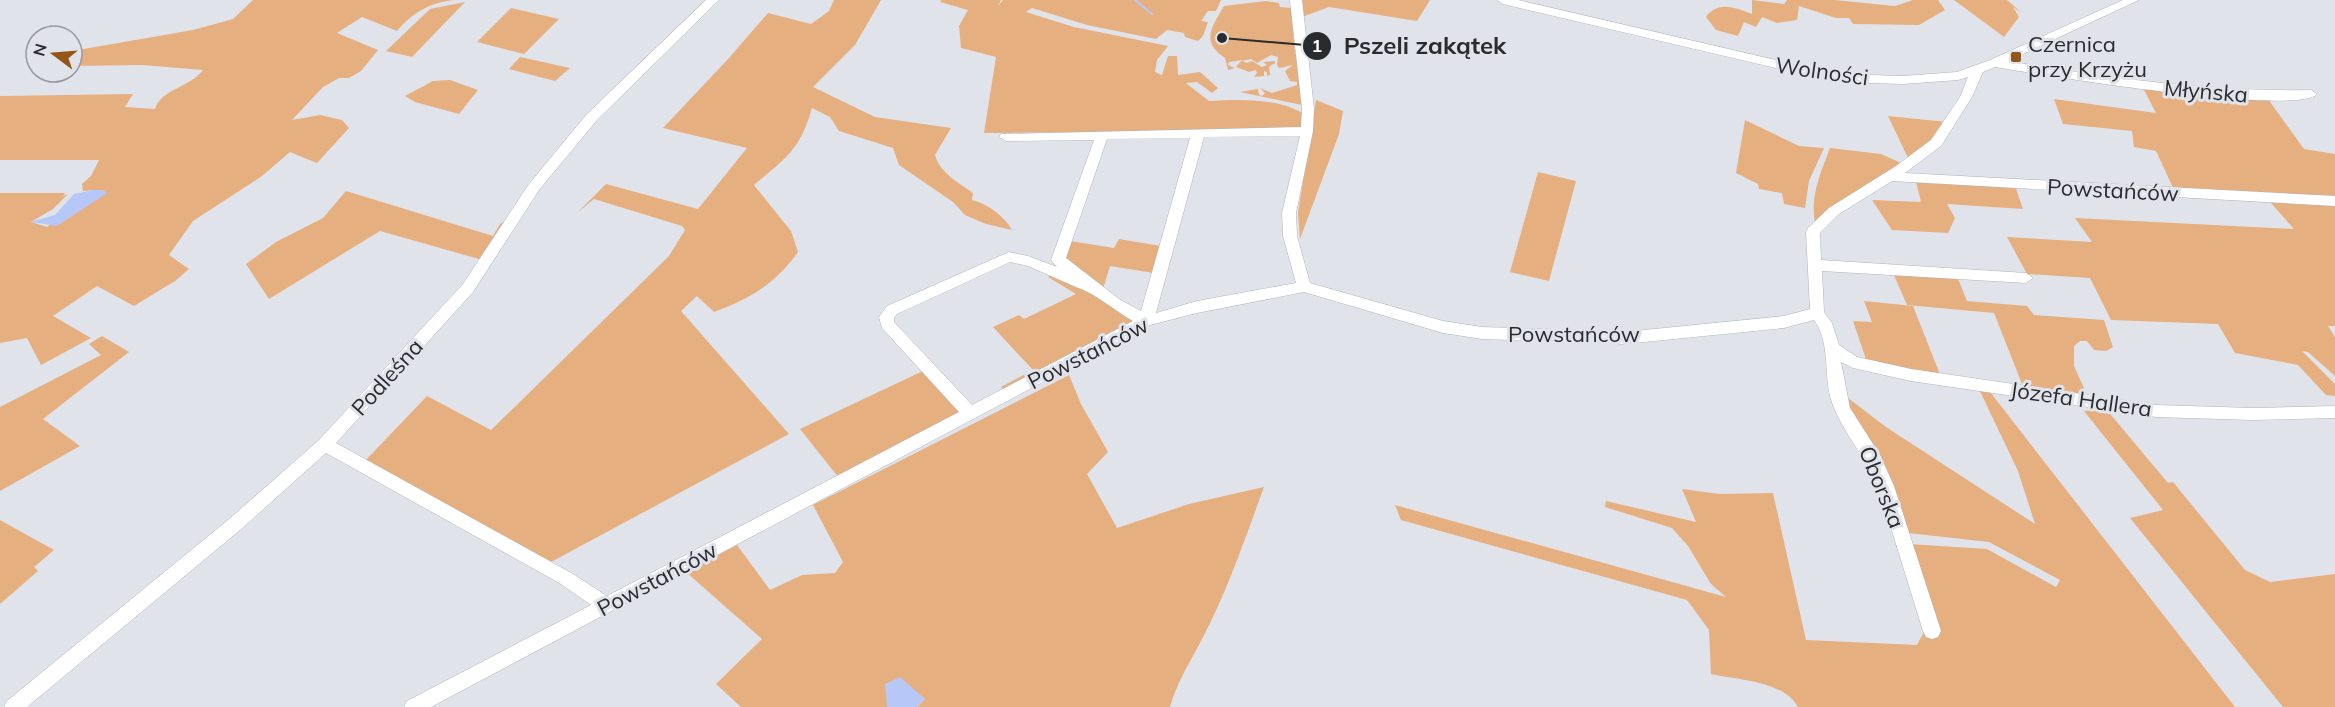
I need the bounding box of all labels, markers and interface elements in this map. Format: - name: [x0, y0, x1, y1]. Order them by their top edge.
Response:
- north arrow: [24, 24, 84, 84]
- callout: Pszeli zakątek: [1302, 25, 1518, 67]
- text: Pszeli zakątek: [1344, 30, 1507, 60]
- place label: Czernica przy Krzyżu: [2028, 30, 2147, 83]
- text: 1: [1312, 34, 1322, 57]
- text: N: [28, 41, 51, 58]
- marker: Czernica przy Krzyżu: [2009, 50, 2023, 64]
- street label: Wolności: [1774, 51, 1870, 91]
- street label: Młyńska: [2163, 73, 2249, 109]
- street label: Powstańców: [2046, 173, 2180, 207]
- street label: Powstańców: [1023, 311, 1153, 395]
- street label: Powstańców: [1508, 320, 1640, 348]
- street label: Podleśna: [345, 333, 429, 421]
- street label: Józefa Hallera: [2008, 375, 2154, 423]
- street label: Oborska: [1853, 442, 1911, 532]
- street label: Powstańców: [592, 536, 722, 622]

